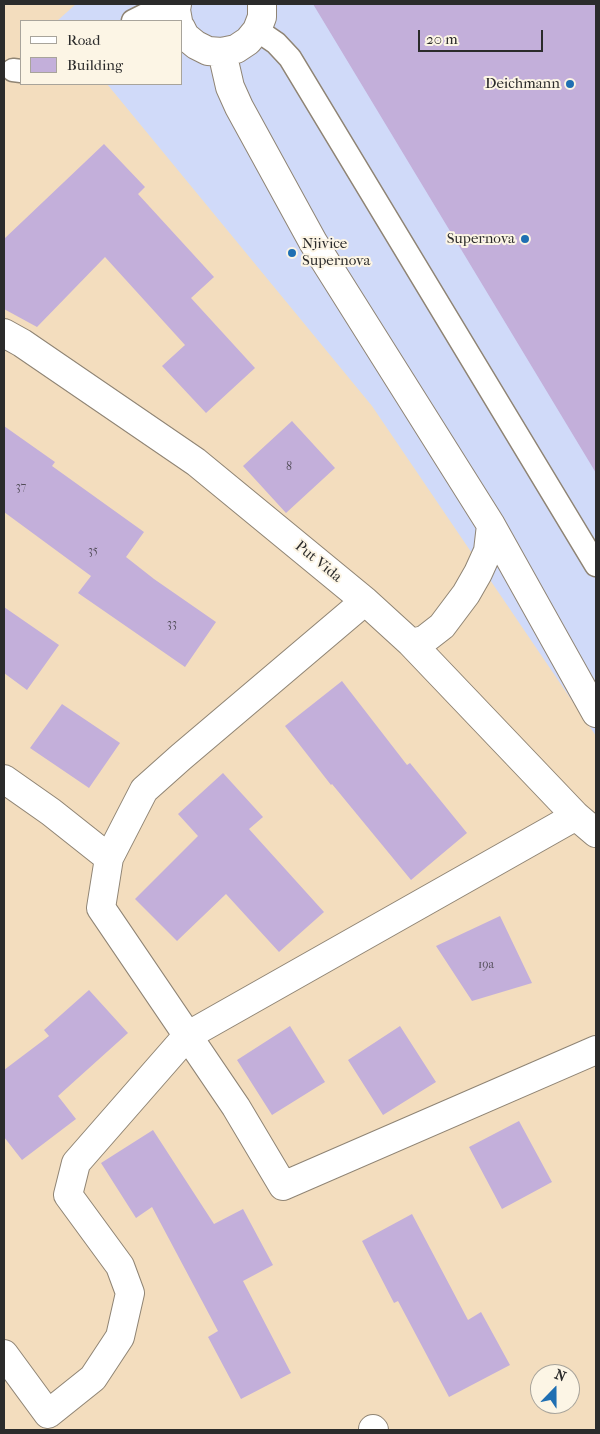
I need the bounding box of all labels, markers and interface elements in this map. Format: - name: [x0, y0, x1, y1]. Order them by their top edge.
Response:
- legend: [20, 20, 182, 85]
- scale bar: [420, 20, 545, 52]
- text: 20 m: [426, 30, 458, 48]
- text: Road: [67, 31, 100, 49]
- text: Building: [67, 56, 123, 74]
- place label: Deichmann: [485, 75, 560, 93]
- marker: Deichmann: [564, 78, 576, 90]
- place label: Supernova: [447, 230, 515, 248]
- marker: Supernova: [519, 233, 531, 245]
- place label: Njivice Supernova: [302, 235, 370, 270]
- marker: Njivice Supernova: [286, 247, 298, 259]
- house number: 8: [286, 460, 292, 474]
- house number: 37: [16, 480, 26, 494]
- street label: Put Vida: [291, 538, 345, 586]
- house number: 35: [88, 544, 98, 558]
- house number: 33: [167, 617, 177, 631]
- house number: 19a: [478, 958, 494, 972]
- north arrow: [530, 1364, 580, 1414]
- text: N: [552, 1366, 569, 1385]

